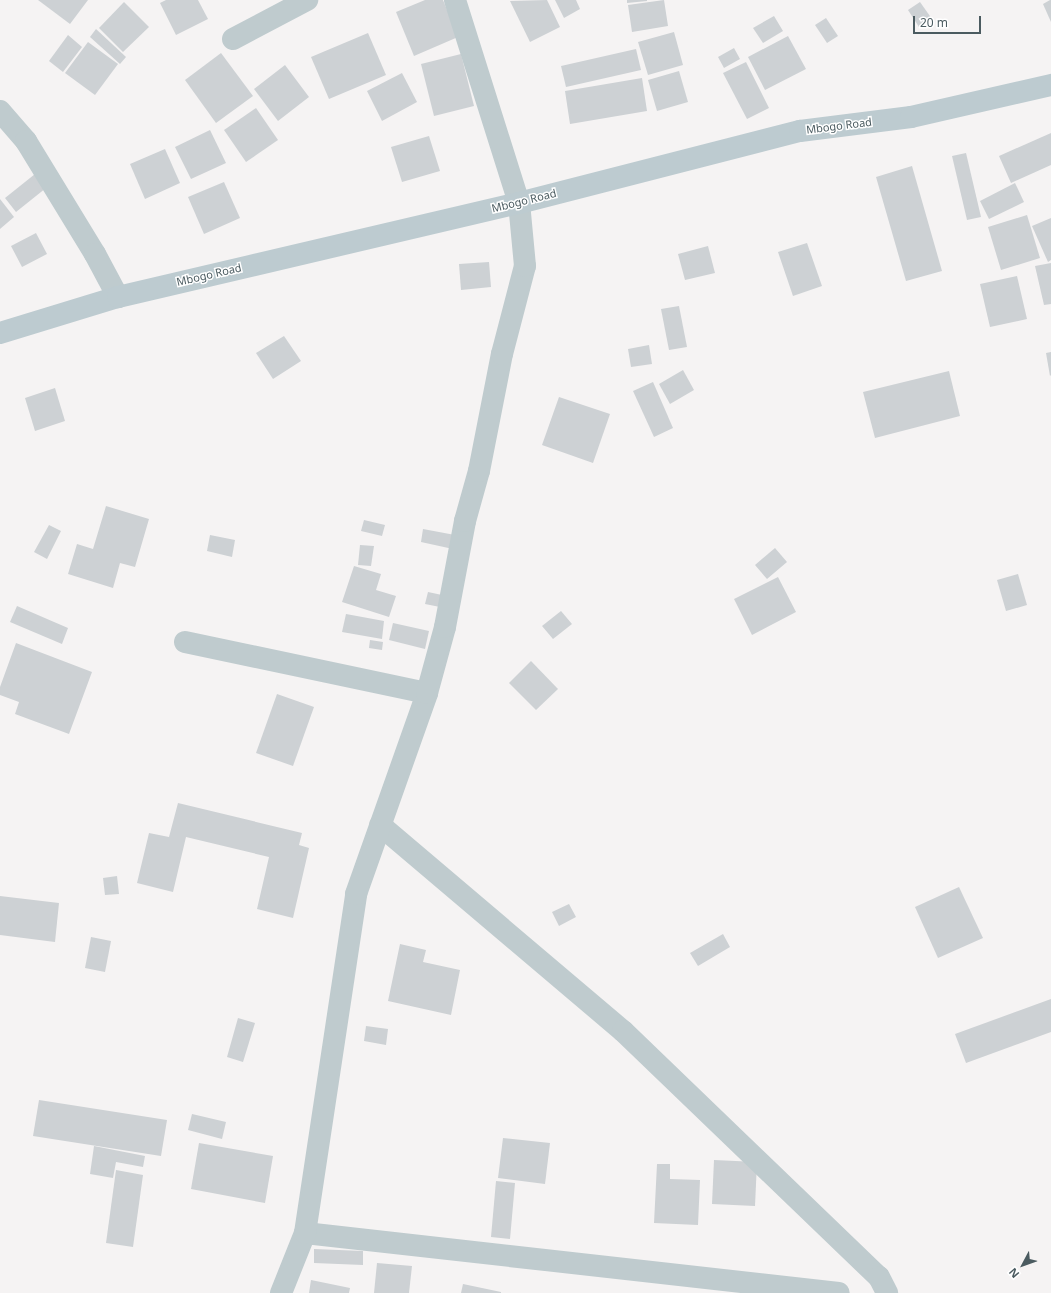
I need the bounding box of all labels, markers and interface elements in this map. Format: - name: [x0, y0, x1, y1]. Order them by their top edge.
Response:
- scale bar: [915, 8, 983, 34]
- text: 20 m: [920, 14, 948, 31]
- street label: Mbogo Road: [805, 115, 873, 137]
- street label: Mbogo Road: [490, 187, 558, 215]
- street label: Mbogo Road: [175, 261, 243, 289]
- north arrow: [1003, 1245, 1043, 1285]
- text: N: [1005, 1265, 1022, 1282]

